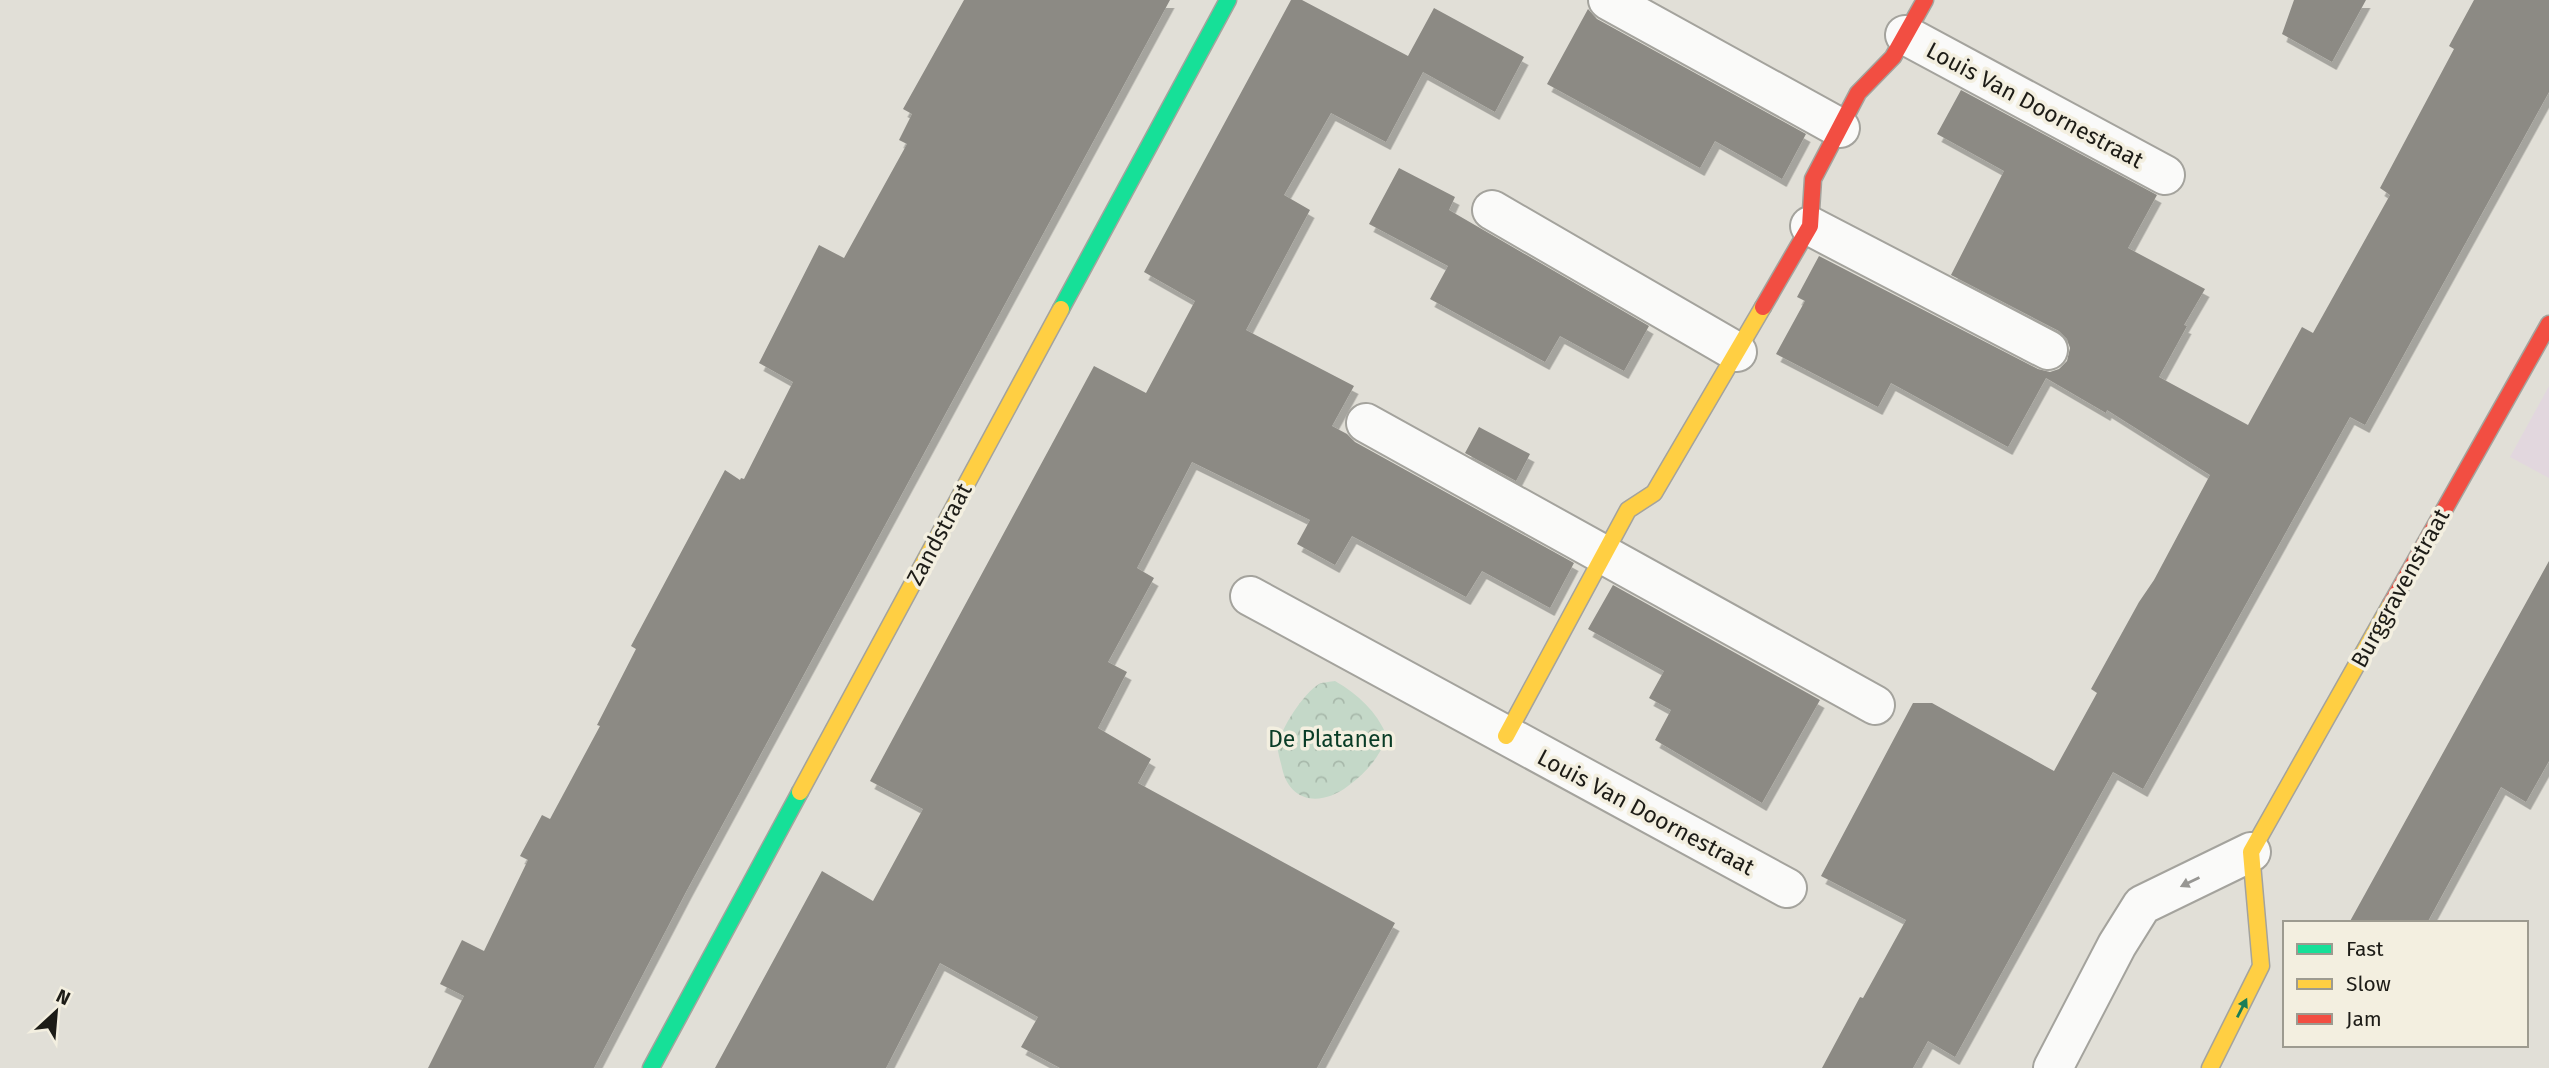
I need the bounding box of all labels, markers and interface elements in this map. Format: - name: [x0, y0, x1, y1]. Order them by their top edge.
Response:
- street label: Louis Van Doornestraat: [1922, 36, 2149, 174]
- street label: Zandstraat: [900, 477, 978, 590]
- street label: Burggravenstraat: [2345, 503, 2456, 672]
- park label: De Platanen: [1268, 725, 1394, 753]
- street label: Louis Van Doornestraat: [1533, 743, 1760, 881]
- one-way arrow: [2180, 876, 2200, 888]
- legend: [2283, 921, 2528, 1047]
- text: Fast: [2346, 936, 2384, 962]
- text: Slow: [2346, 971, 2391, 997]
- north arrow: [21, 977, 91, 1047]
- text: N: [53, 984, 74, 1010]
- one-way arrow: [2236, 998, 2247, 1018]
- text: Jam: [2346, 1006, 2382, 1032]

